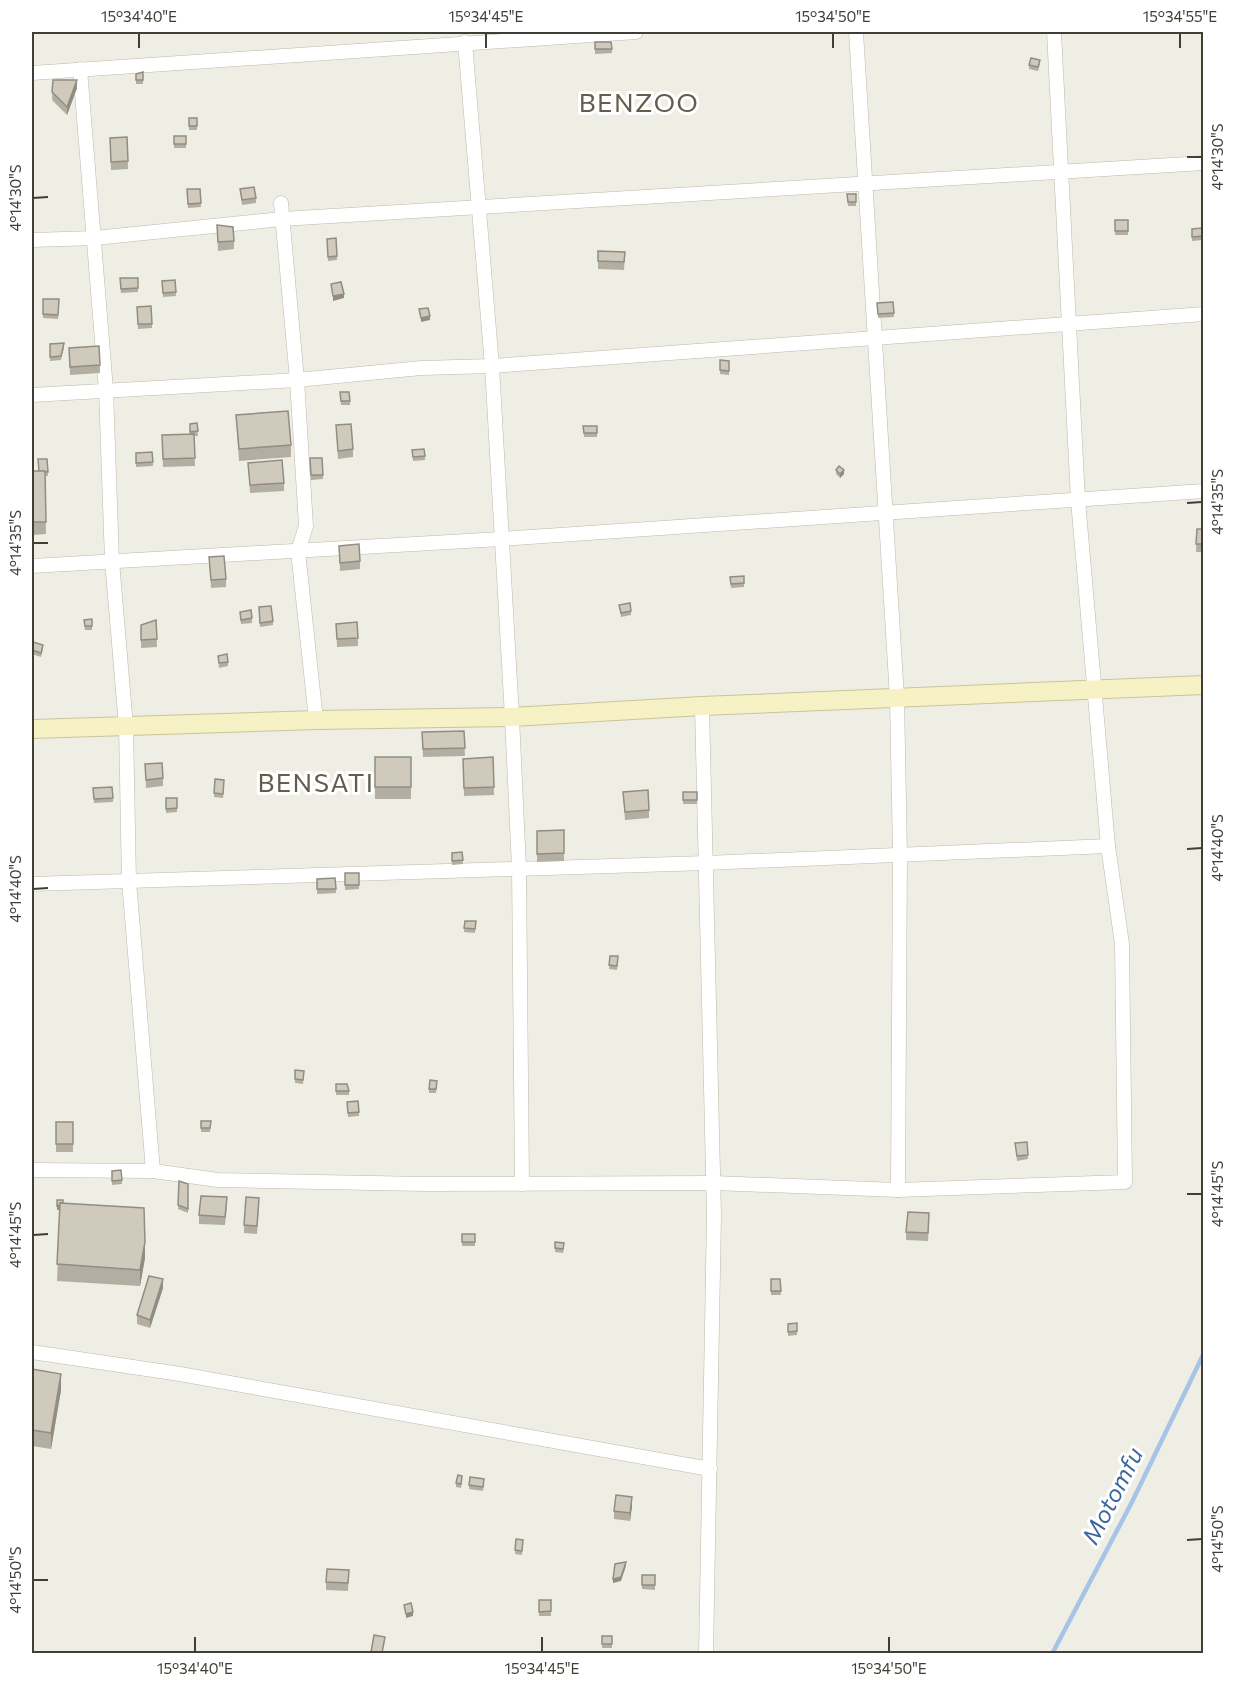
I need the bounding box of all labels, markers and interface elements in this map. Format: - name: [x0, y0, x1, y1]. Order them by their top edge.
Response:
- text: 15°34'40"E: [101, 7, 177, 25]
- text: 15°34'45"E: [449, 7, 523, 25]
- text: 15°34'50"E: [795, 7, 871, 25]
- text: 15°34'55"E: [1143, 7, 1217, 25]
- district label: BENZOO: [579, 86, 699, 117]
- text: 4°14'30"S: [1208, 123, 1226, 191]
- text: 4°14'30"S: [6, 164, 24, 232]
- text: 4°14'35"S: [1208, 469, 1226, 535]
- text: 4°14'35"S: [6, 510, 24, 576]
- district label: BENSATI: [257, 766, 375, 797]
- text: 4°14'40"S: [1208, 814, 1226, 882]
- text: 4°14'40"S: [6, 855, 24, 923]
- text: 4°14'45"S: [1208, 1161, 1226, 1227]
- text: 4°14'45"S: [6, 1202, 24, 1268]
- water label: Motomfu: [1075, 1442, 1148, 1549]
- text: 4°14'50"S: [1208, 1505, 1226, 1573]
- text: 4°14'50"S: [6, 1546, 24, 1614]
- text: 15°34'40"E: [157, 1659, 233, 1677]
- text: 15°34'45"E: [505, 1659, 579, 1677]
- text: 15°34'50"E: [851, 1659, 927, 1677]

